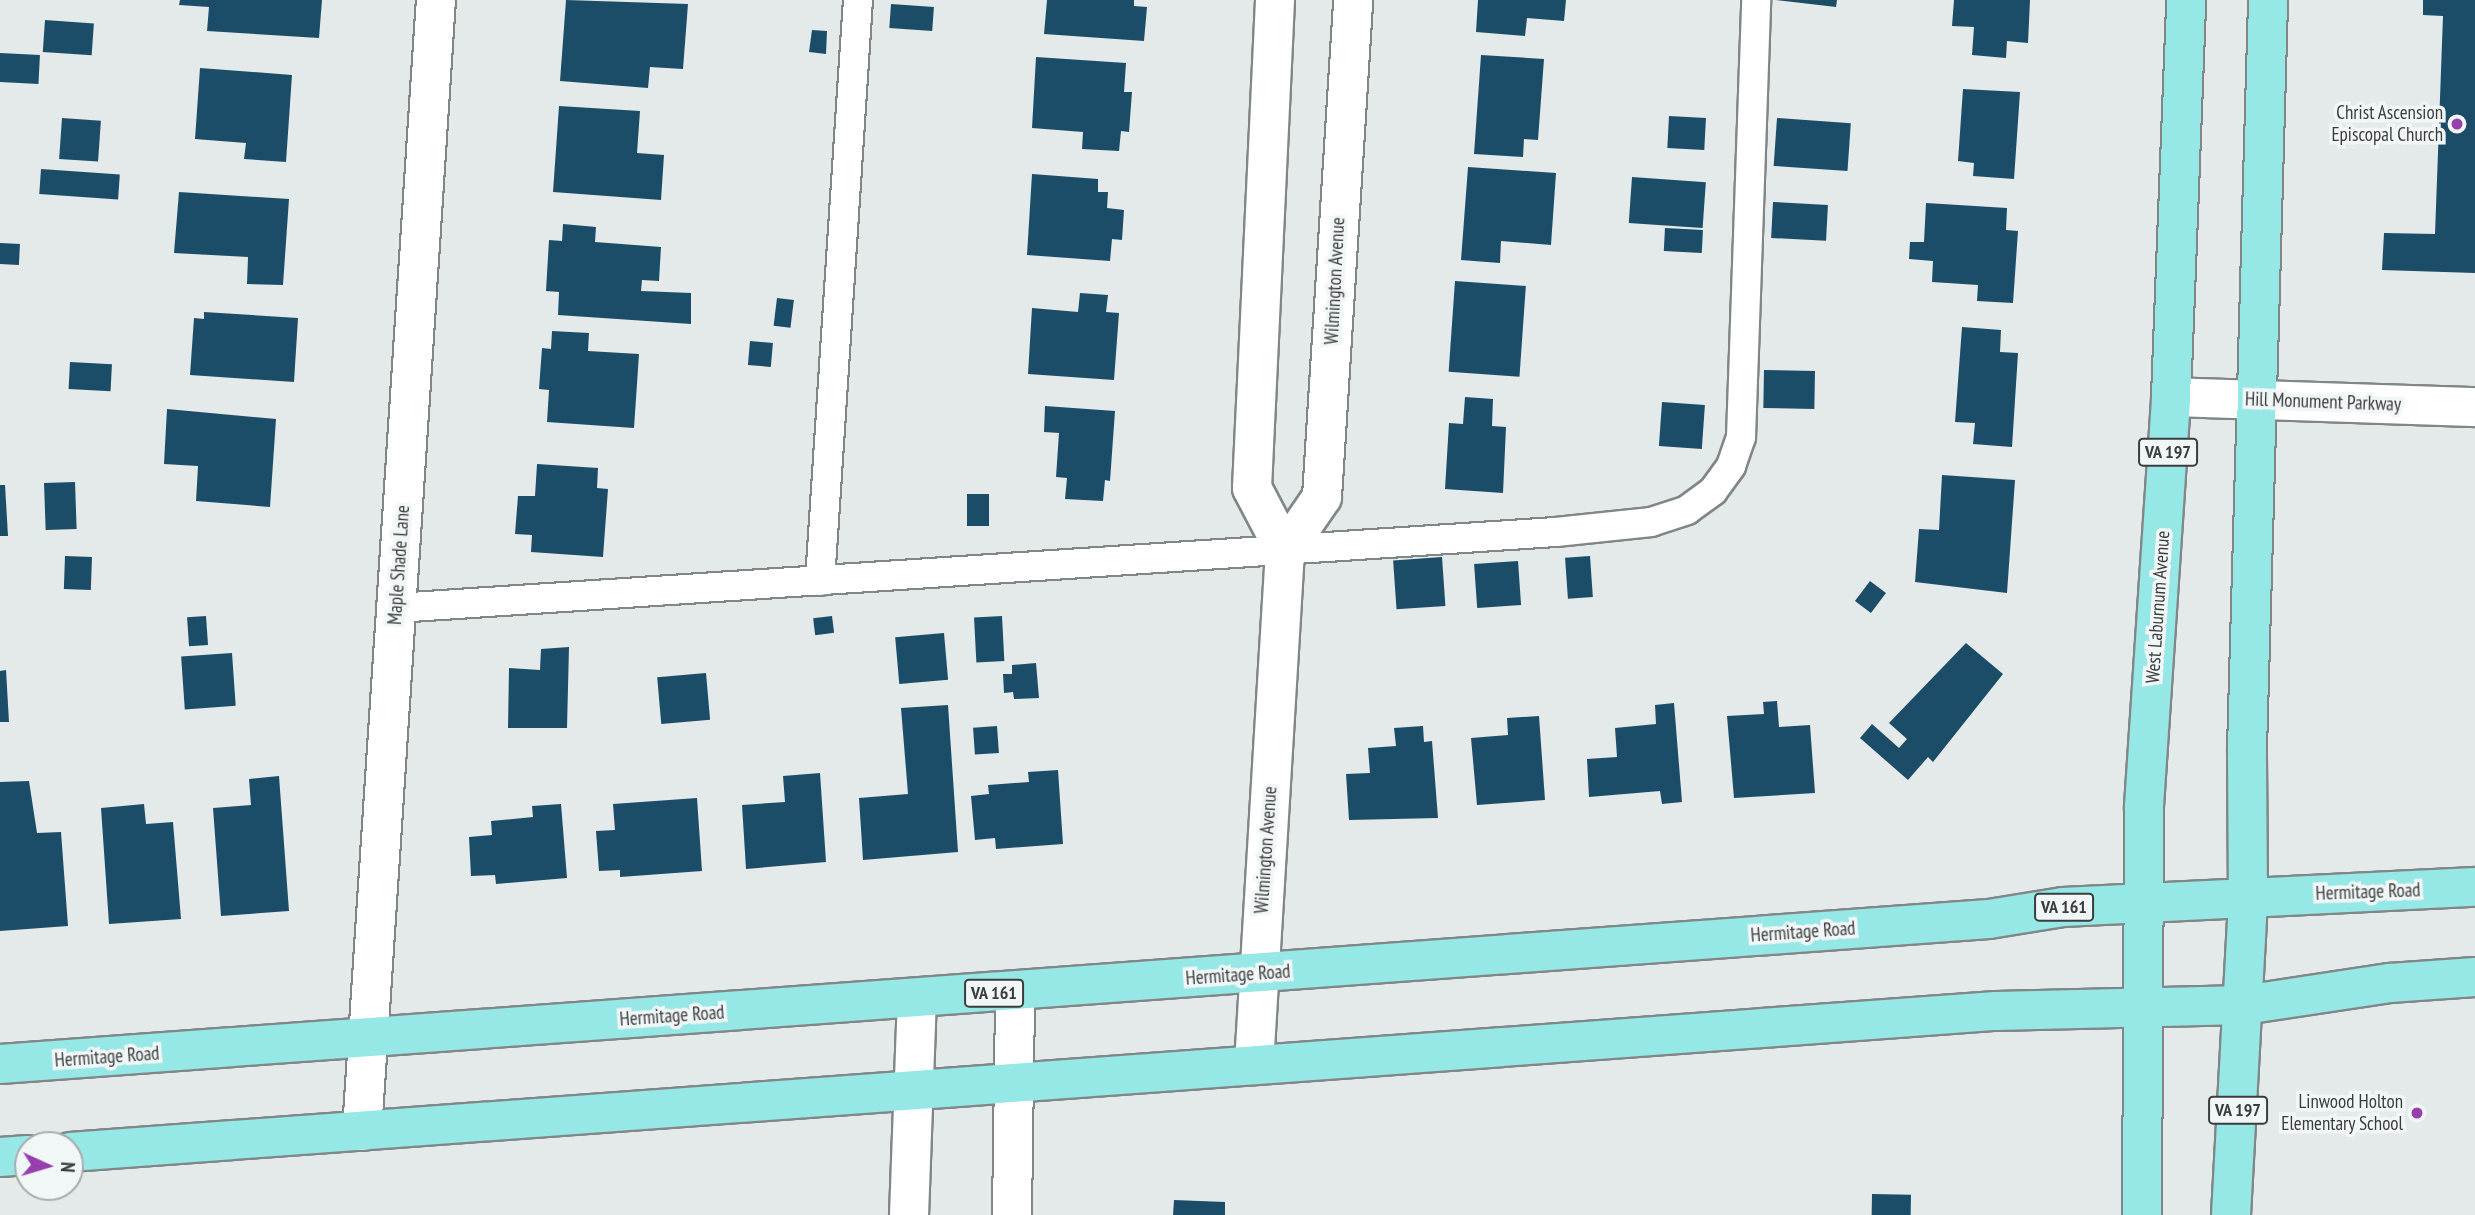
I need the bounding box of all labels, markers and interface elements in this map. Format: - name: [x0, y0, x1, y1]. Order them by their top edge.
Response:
- place label: Christ Ascension Episcopal Church: [2331, 102, 2443, 146]
- marker: Christ Ascension Episcopal Church: [2449, 116, 2465, 132]
- street label: Wilmington Avenue: [1320, 216, 1350, 346]
- street label: Hill Monument Parkway: [2245, 388, 2401, 416]
- road number: VA 197: [2136, 438, 2200, 466]
- street label: Maple Shade Lane: [383, 504, 415, 626]
- street label: West Laburnum Avenue: [2141, 530, 2175, 684]
- street label: Wilmington Avenue: [1250, 785, 1282, 915]
- street label: Hermitage Road: [2315, 879, 2421, 905]
- road number: VA 161: [2032, 893, 2096, 922]
- street label: Hermitage Road: [1750, 917, 1856, 947]
- street label: Hermitage Road: [1185, 960, 1291, 990]
- road number: VA 161: [962, 978, 1026, 1008]
- street label: Hermitage Road: [619, 1001, 725, 1031]
- street label: Hermitage Road: [54, 1042, 160, 1072]
- place label: Linwood Holton Elementary School: [2281, 1091, 2403, 1135]
- road number: VA 197: [2206, 1096, 2270, 1125]
- marker: Linwood Holton Elementary School: [2409, 1105, 2425, 1121]
- north arrow: [14, 1131, 84, 1201]
- text: N: [56, 1161, 80, 1173]

